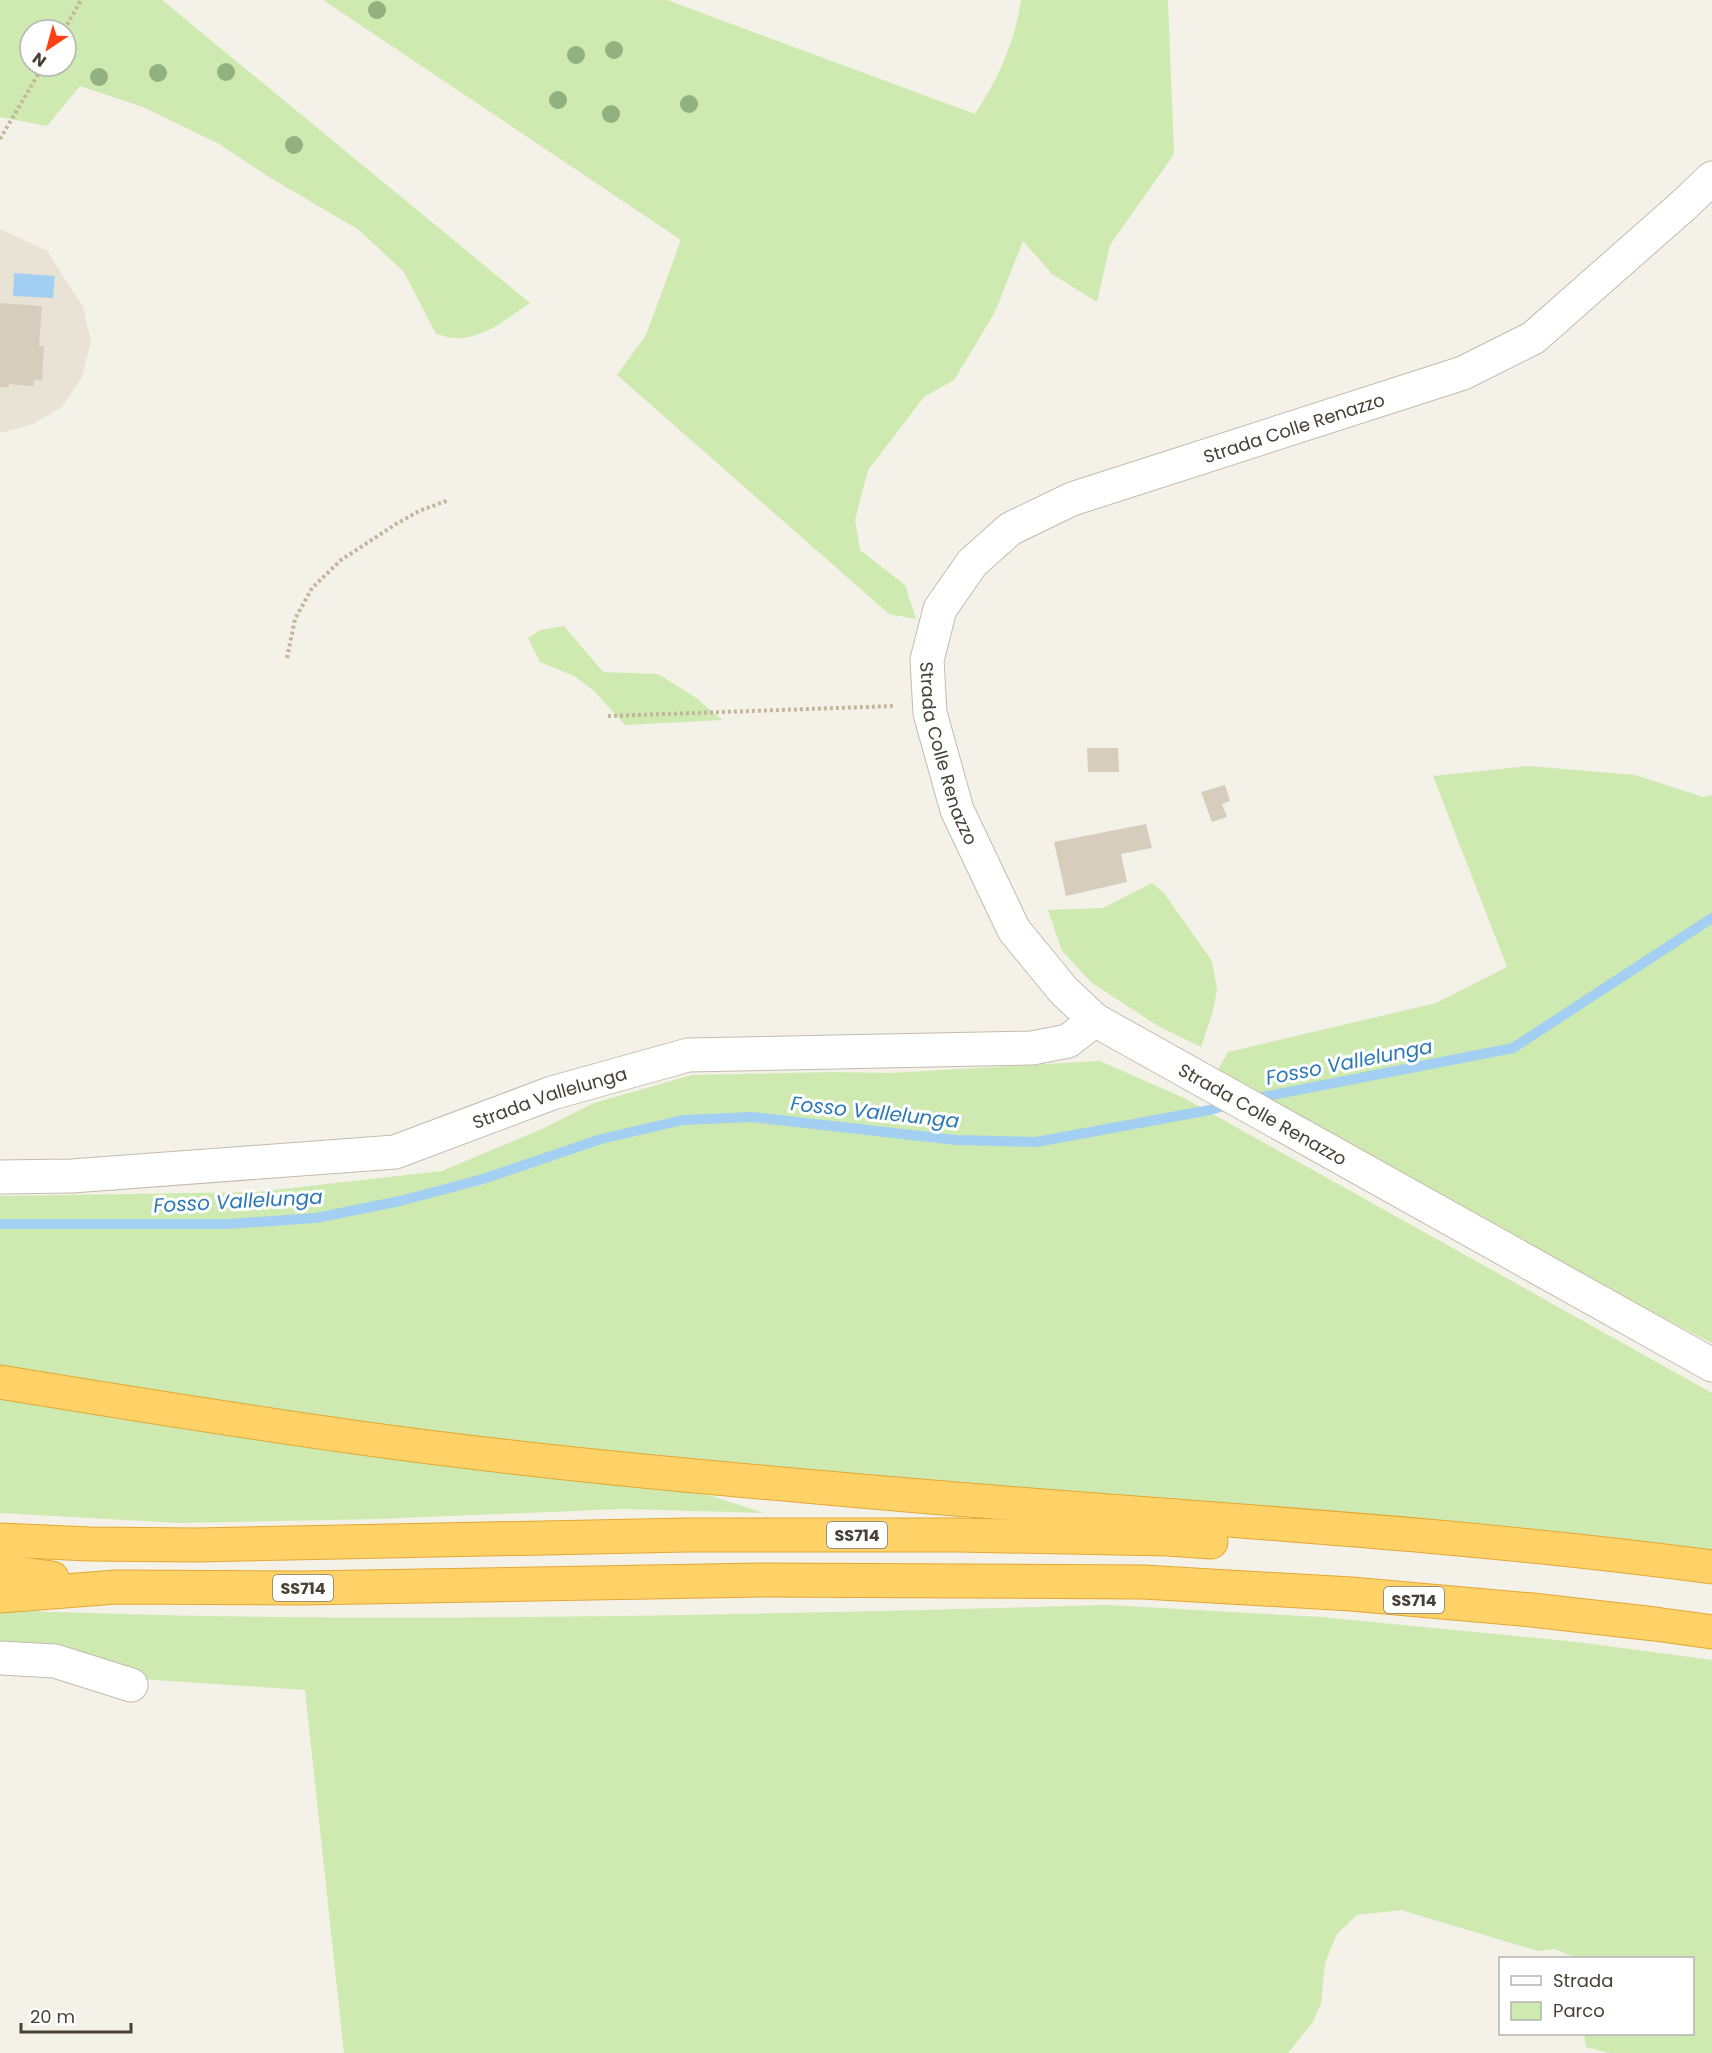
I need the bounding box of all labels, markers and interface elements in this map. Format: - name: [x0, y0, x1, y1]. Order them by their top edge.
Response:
- north arrow: [18, 18, 78, 78]
- text: N: [28, 47, 51, 73]
- street label: Strada Colle Renazzo: [1200, 387, 1388, 469]
- street label: Strada Colle Renazzo: [915, 661, 984, 849]
- water label: Fosso Vallelunga: [1263, 1032, 1435, 1092]
- street label: Strada Colle Renazzo: [1174, 1057, 1352, 1171]
- street label: Strada Vallelunga: [469, 1060, 630, 1134]
- water label: Fosso Vallelunga: [789, 1089, 961, 1135]
- water label: Fosso Vallelunga: [153, 1183, 323, 1219]
- road number: SS714: [827, 1522, 887, 1548]
- road number: SS714: [273, 1575, 333, 1601]
- road number: SS714: [1384, 1587, 1444, 1613]
- legend: [1499, 1957, 1694, 2035]
- text: Strada: [1553, 1968, 1613, 1993]
- scale bar: [21, 1996, 130, 2034]
- text: Parco: [1553, 1998, 1605, 2023]
- text: 20 m: [30, 2004, 75, 2029]

